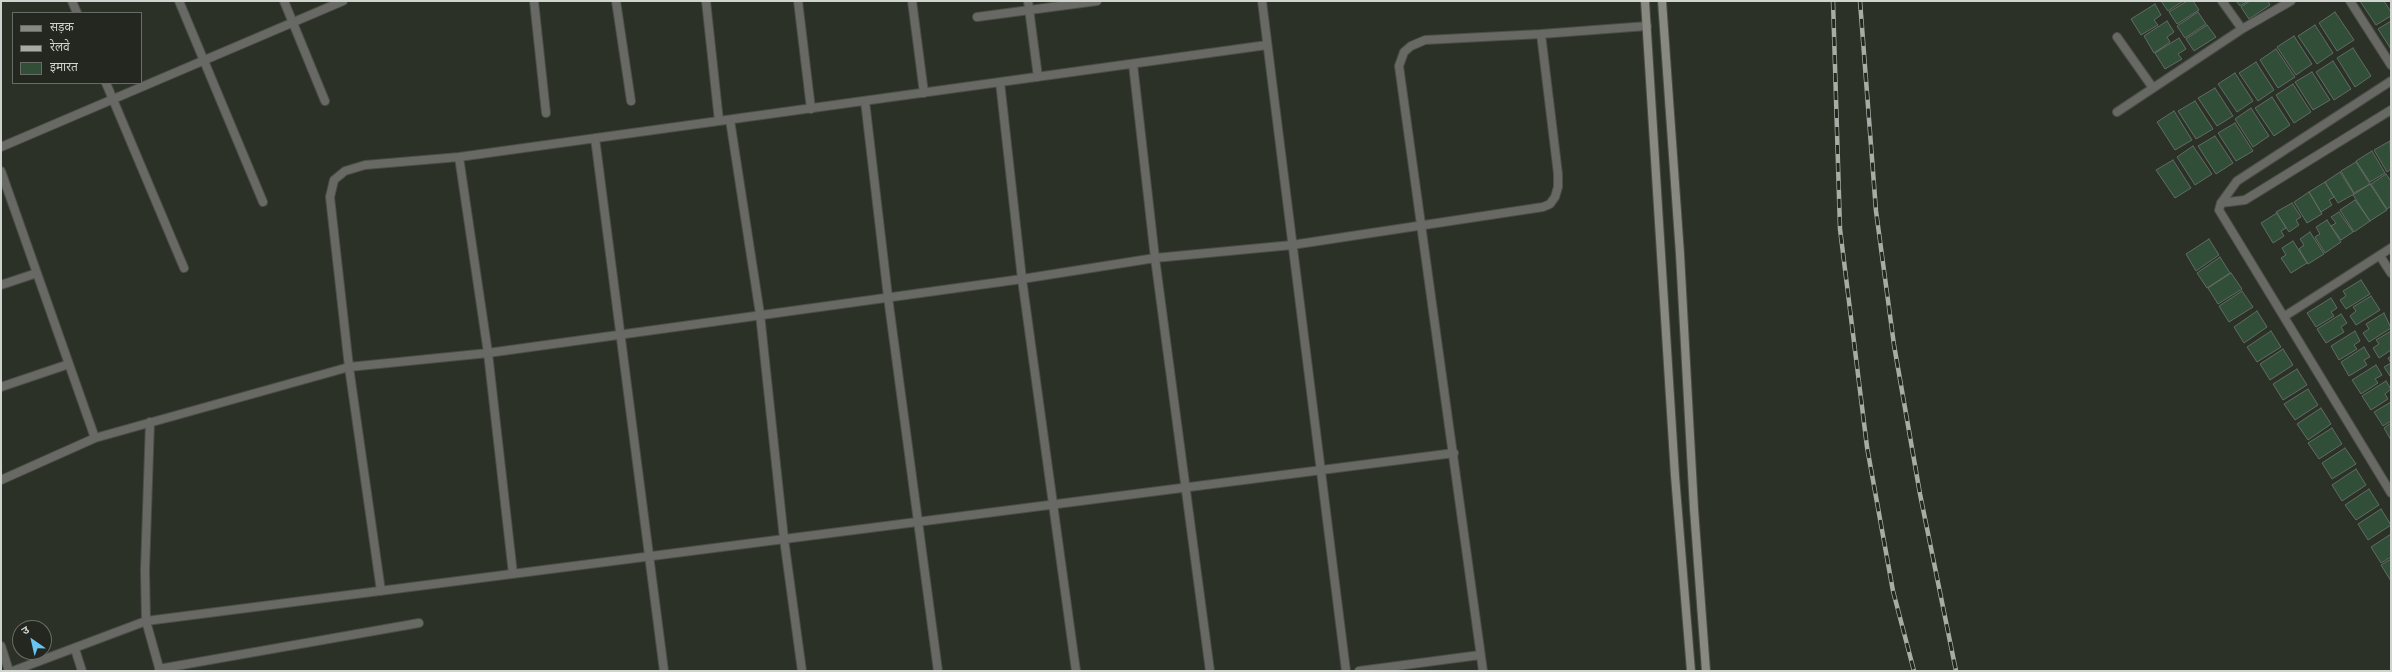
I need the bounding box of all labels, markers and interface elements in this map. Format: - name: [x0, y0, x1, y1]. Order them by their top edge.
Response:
- legend: [12, 12, 142, 84]
- text: सड़क: [50, 20, 74, 34]
- text: रेलवे: [50, 40, 70, 54]
- text: इमारत: [50, 60, 78, 74]
- north arrow: [12, 620, 52, 660]
- text: उ: [19, 623, 32, 638]

